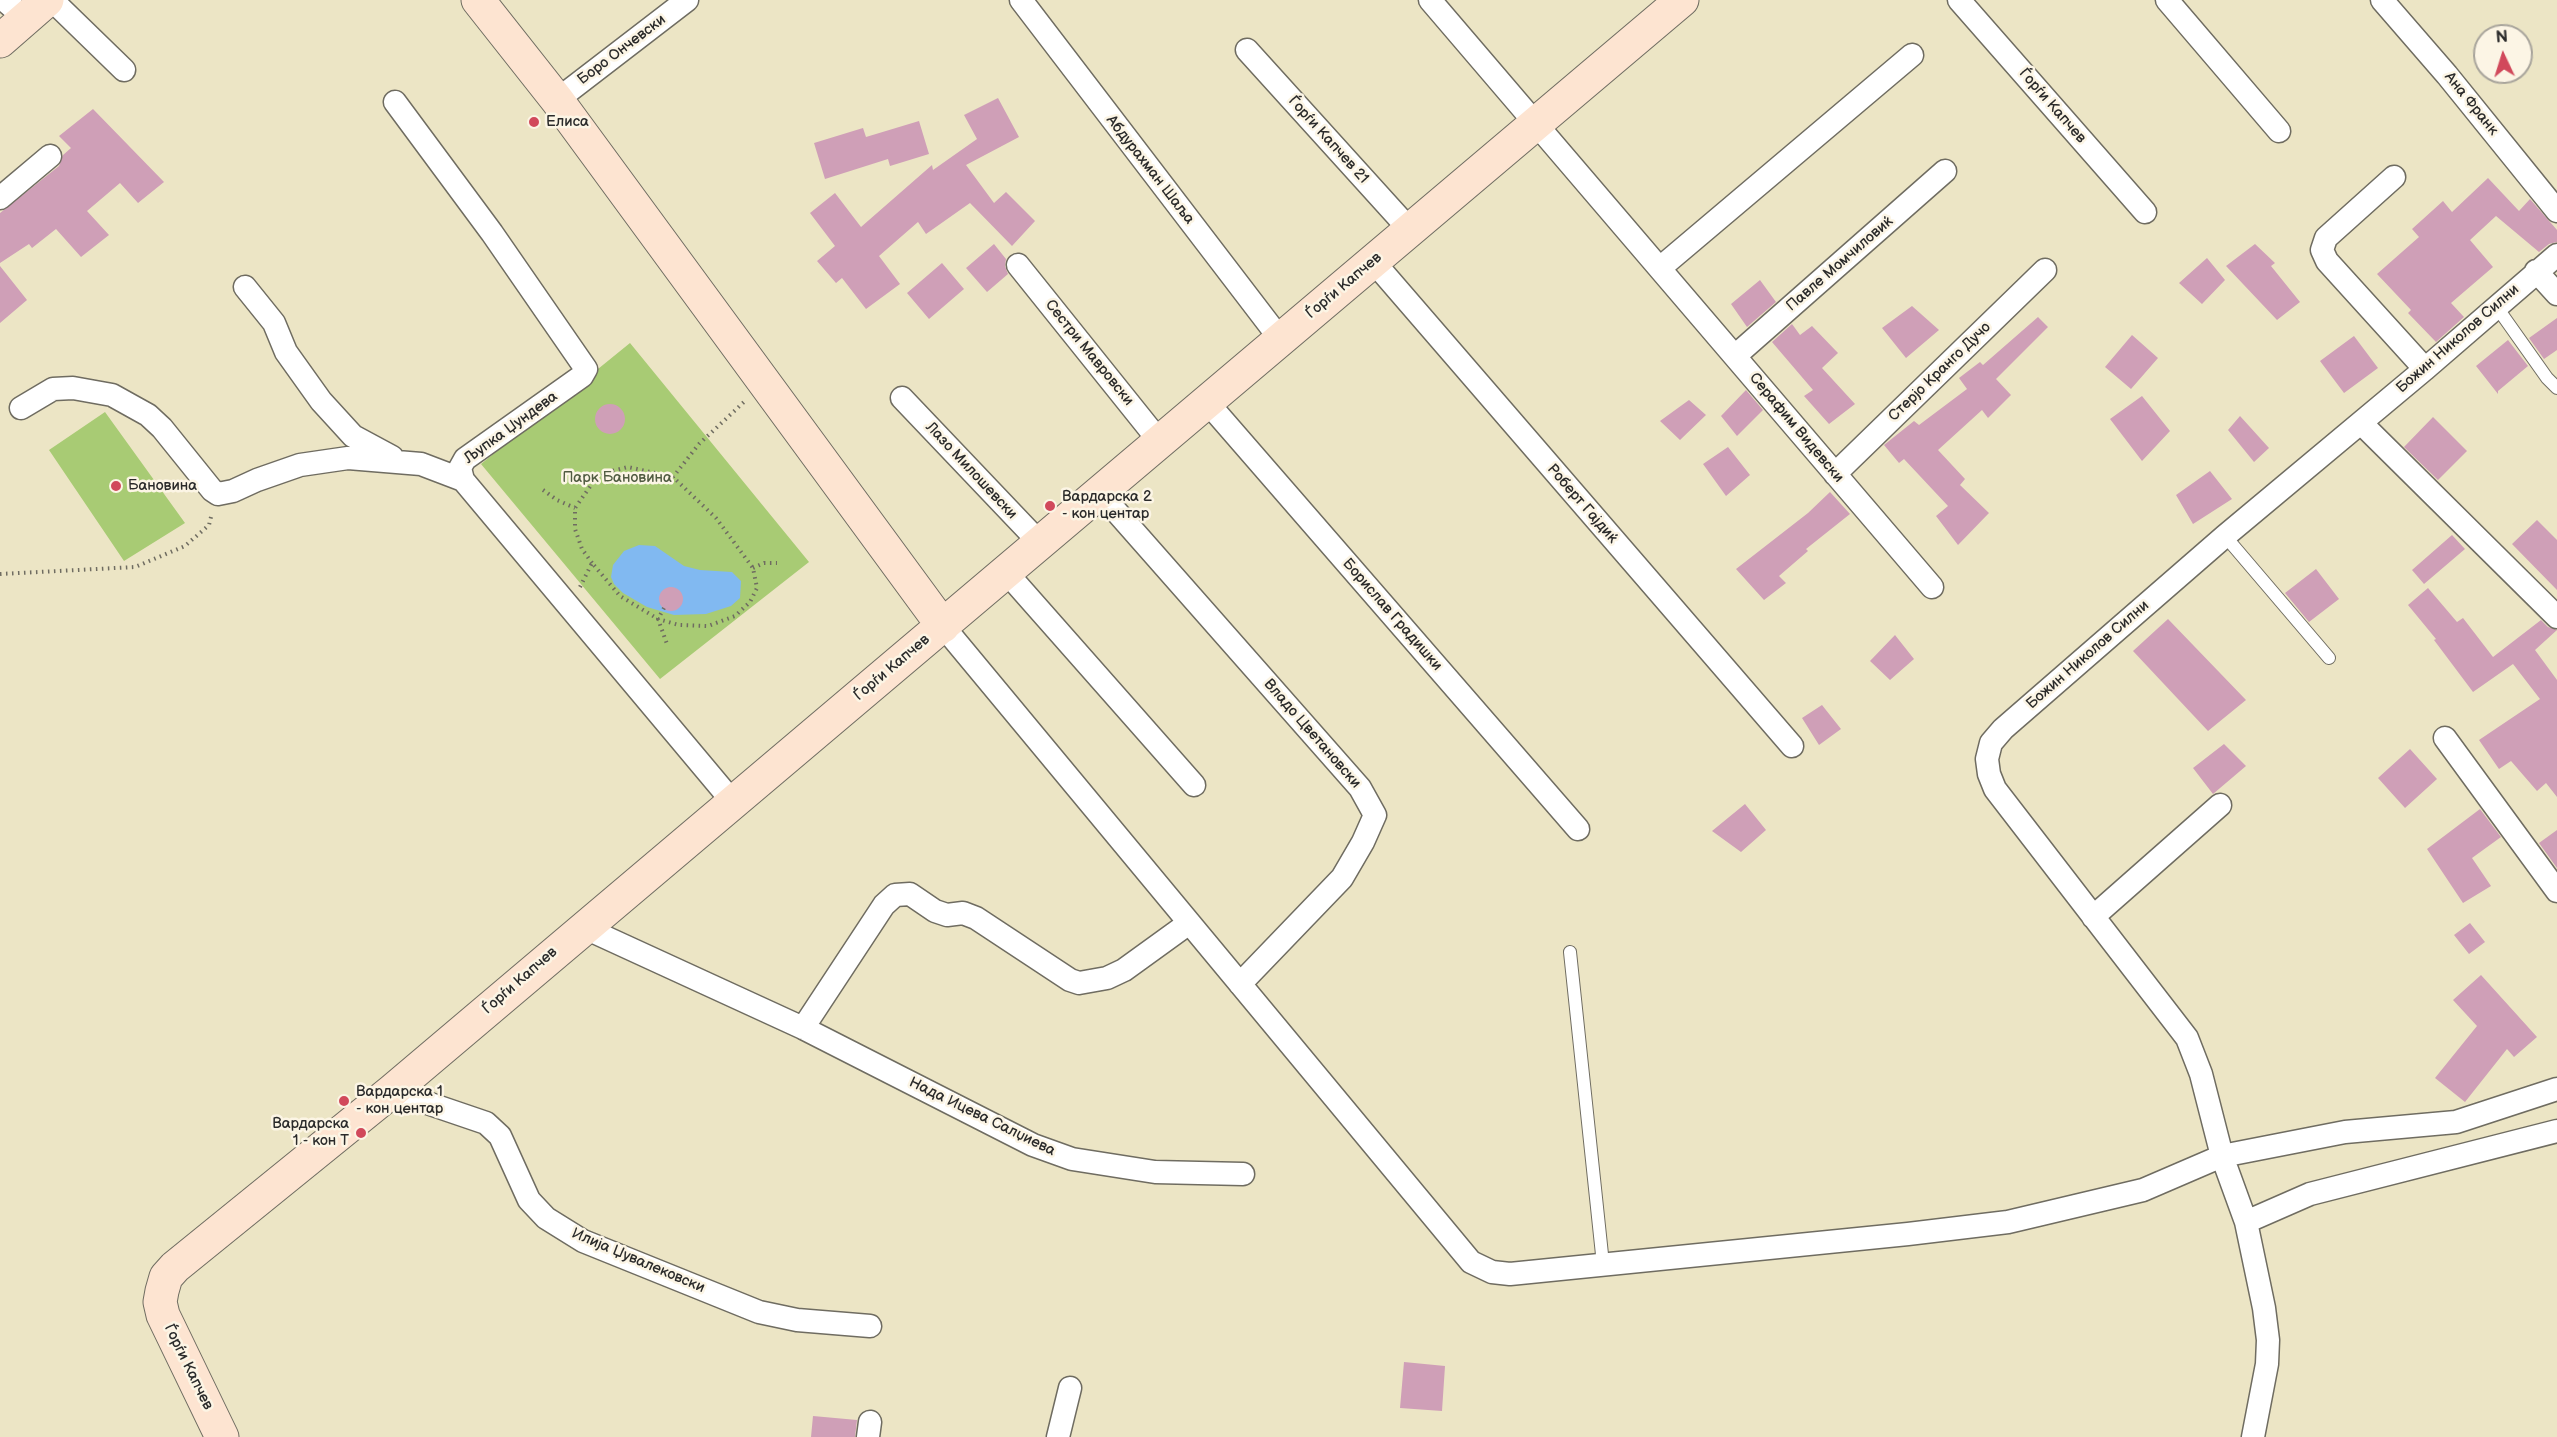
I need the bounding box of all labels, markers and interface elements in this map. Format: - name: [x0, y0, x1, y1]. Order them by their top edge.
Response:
- street label: Боро Ончевски: [574, 11, 670, 89]
- north arrow: [2473, 24, 2533, 84]
- text: N: [2495, 28, 2509, 47]
- street label: Ѓорѓи Капчев: [2015, 65, 2089, 147]
- street label: Ана Франк: [2440, 69, 2502, 139]
- street label: Ѓорѓи Капчев 21: [1284, 92, 1372, 188]
- street label: Абдурахман Шаља: [1102, 112, 1198, 228]
- place label: Елиса: [546, 113, 589, 131]
- marker: Елиса: [527, 115, 541, 129]
- street label: Павле Момчиловиќ: [1783, 213, 1897, 315]
- street label: Ѓорѓи Капчев: [1302, 249, 1386, 323]
- street label: Божин Николов Силни: [2393, 281, 2523, 397]
- street label: Сестри Мавровски: [1041, 296, 1137, 410]
- street label: Стерјо Кранго Дучо: [1885, 319, 1995, 425]
- street label: Серафим Видевски: [1745, 370, 1847, 486]
- street label: Љупка Џундева: [461, 388, 561, 468]
- street label: Лазо Милошевски: [921, 419, 1021, 523]
- street label: Роберт Гајдиќ: [1543, 461, 1621, 547]
- park label: Парк Бановина: [562, 469, 672, 487]
- place label: Бановина: [128, 477, 197, 495]
- marker: Бановина: [109, 479, 123, 493]
- place label: Вардарска 2 - кон центар: [1062, 488, 1152, 523]
- marker: Вардарска 2 - кон центар: [1043, 499, 1057, 513]
- street label: Борислав Градишки: [1338, 555, 1446, 675]
- street label: Божин Николов Силни: [2023, 597, 2153, 713]
- street label: Ѓорѓи Капчев: [850, 631, 934, 705]
- street label: Владо Цветановски: [1260, 676, 1364, 792]
- street label: Ѓорѓи Капчев: [479, 944, 561, 1018]
- street label: Нада Ицева Салџиева: [906, 1074, 1058, 1160]
- place label: Вардарска 1 - кон центар: [356, 1083, 443, 1118]
- marker: Вардарска 1 - кон центар: [337, 1094, 351, 1108]
- place label: Вардарска 1 - кон Т: [272, 1115, 349, 1150]
- marker: Вардарска 1 - кон Т: [354, 1126, 368, 1140]
- street label: Илија Џувалековски: [569, 1225, 707, 1297]
- street label: Ѓорѓи Капчев: [159, 1321, 217, 1413]

